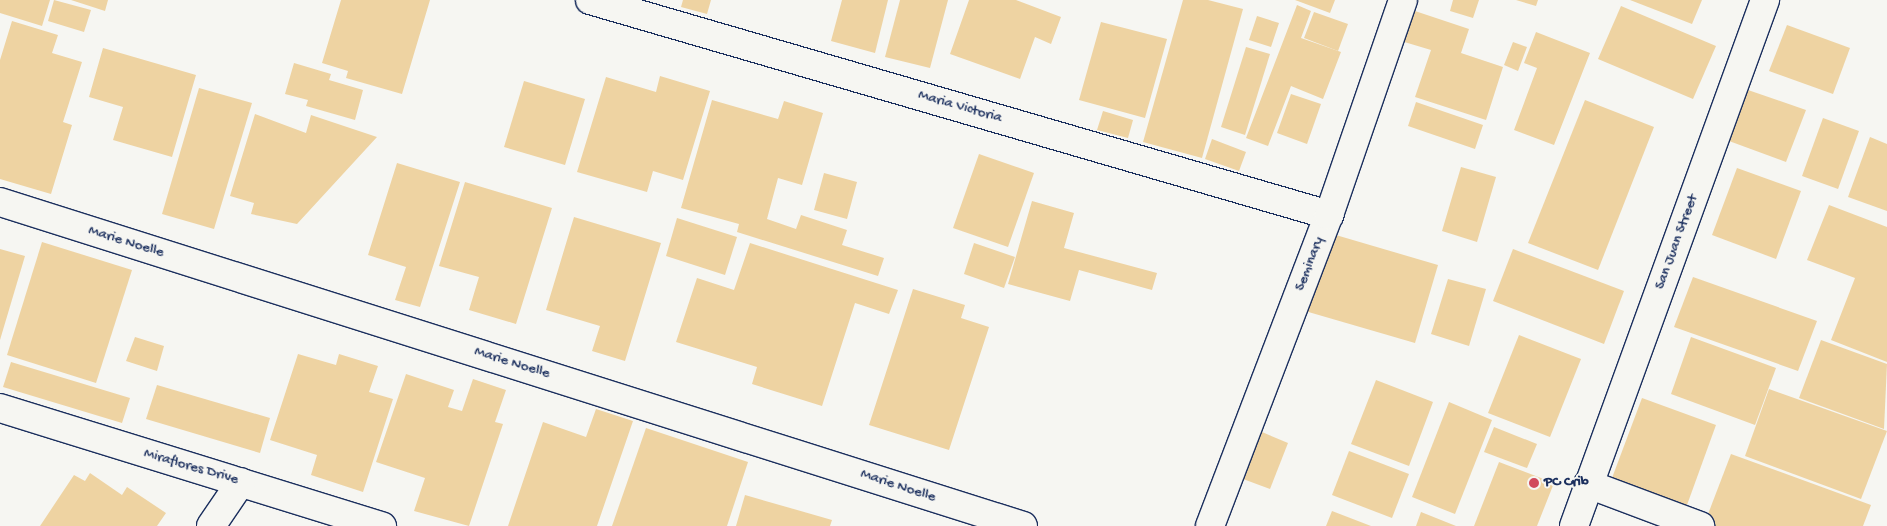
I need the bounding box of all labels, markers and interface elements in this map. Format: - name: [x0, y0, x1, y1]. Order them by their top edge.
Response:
- street label: Maria Victoria: [916, 86, 1004, 128]
- street label: San Juan Street: [1651, 192, 1703, 292]
- street label: Marie Noelle: [86, 222, 166, 262]
- street label: Seminary: [1291, 234, 1329, 294]
- street label: Marie Noelle: [472, 343, 552, 383]
- street label: Miraflores Drive: [142, 445, 240, 489]
- street label: Marie Noelle: [858, 465, 938, 507]
- place label: PC Crib: [1544, 474, 1589, 492]
- marker: PC Crib: [1528, 477, 1540, 489]

